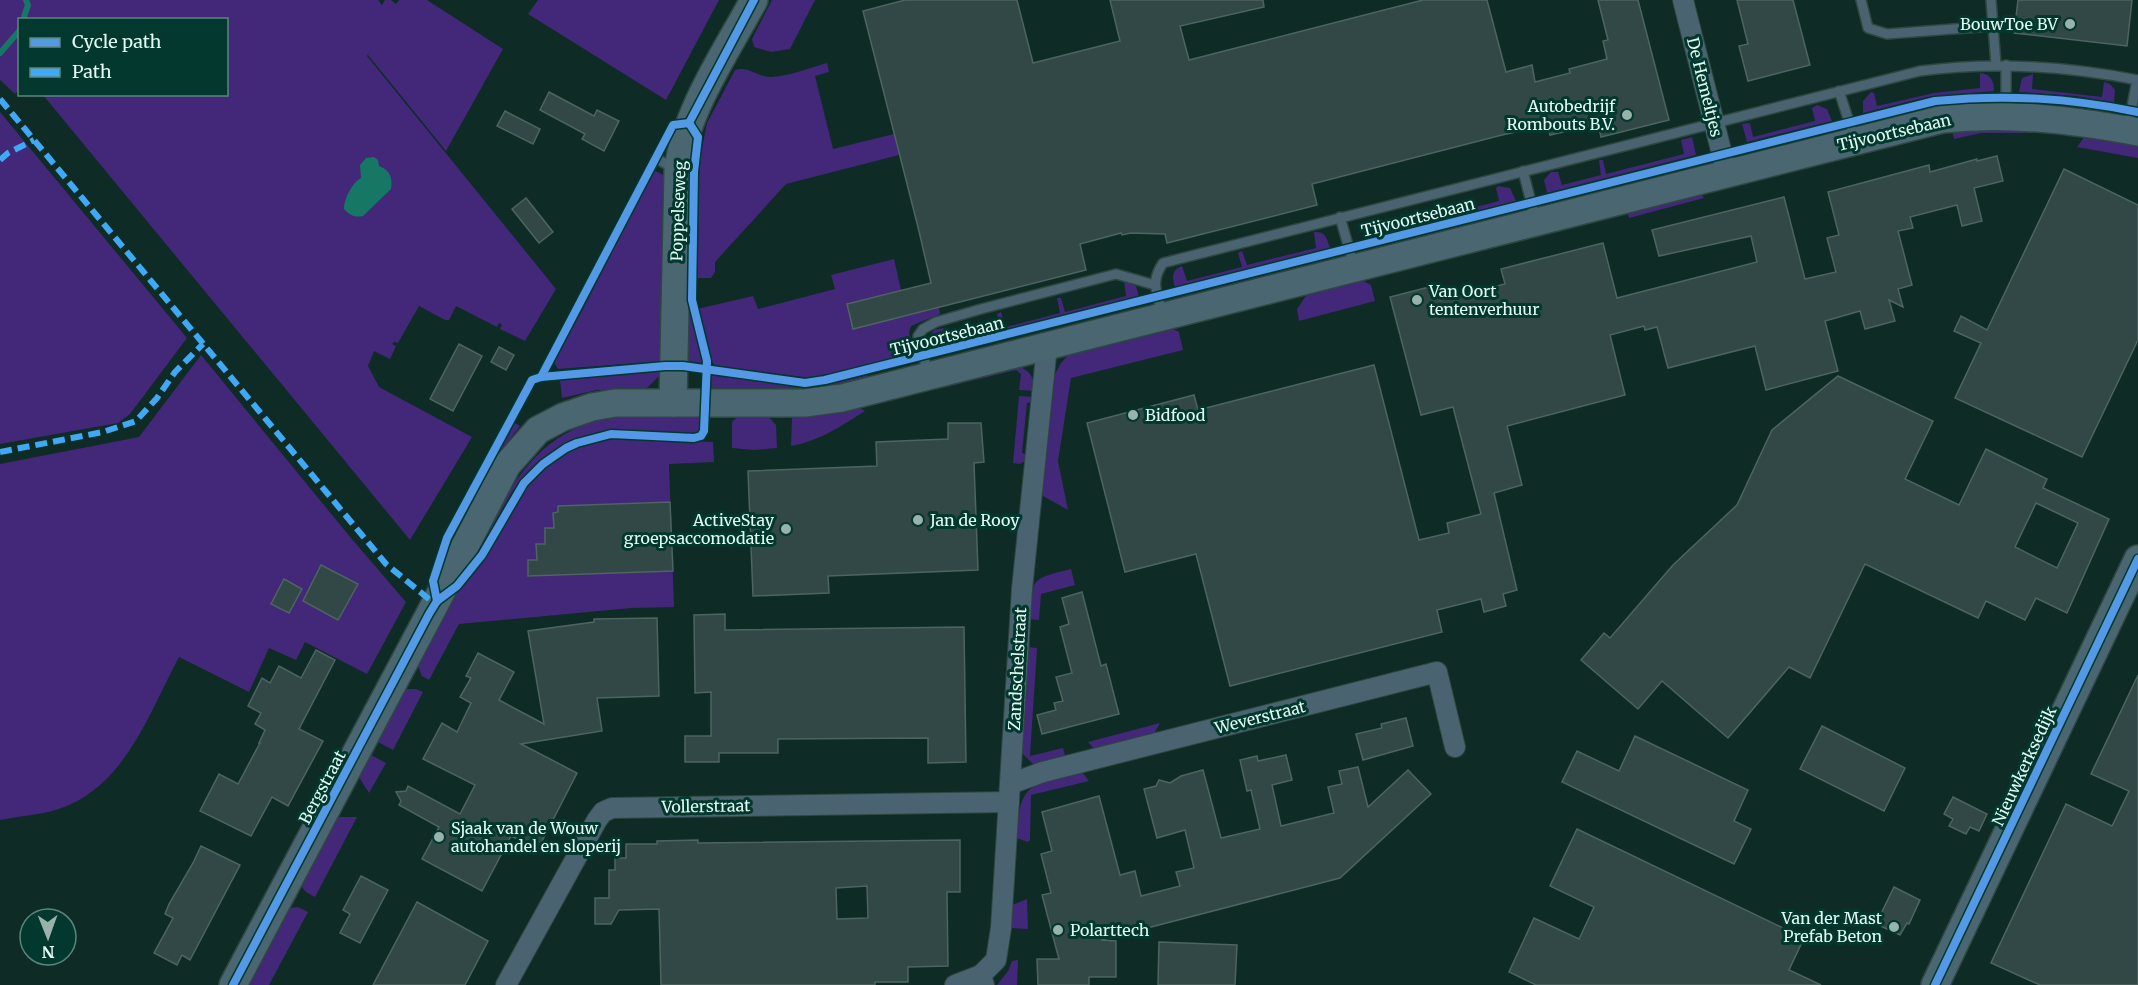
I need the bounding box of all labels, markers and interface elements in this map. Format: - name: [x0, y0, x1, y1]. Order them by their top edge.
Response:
- place label: BouwToe BV: [1960, 14, 2058, 34]
- marker: BouwToe BV: [2063, 17, 2077, 31]
- legend: [18, 18, 228, 96]
- text: Cycle path: [72, 30, 162, 53]
- street label: De Hemeltjes: [1683, 35, 1727, 139]
- text: Path: [72, 60, 112, 83]
- place label: Autobedrijf Rombouts B.V.: [1506, 96, 1616, 134]
- marker: Autobedrijf Rombouts B.V.: [1620, 108, 1634, 122]
- street label: Tijvoortsebaan: [1835, 109, 1953, 155]
- street label: Poppelseweg: [666, 160, 690, 262]
- street label: Tijvoortsebaan: [1359, 193, 1477, 241]
- place label: Van Oort tentenverhuur: [1428, 281, 1539, 319]
- marker: Van Oort tentenverhuur: [1410, 293, 1424, 307]
- street label: Tijvoortsebaan: [888, 312, 1006, 360]
- place label: Bidfood: [1145, 405, 1206, 425]
- marker: Bidfood: [1126, 408, 1140, 422]
- place label: ActiveStay groepsaccomodatie: [624, 510, 775, 548]
- place label: Jan de Rooy: [929, 510, 1020, 530]
- marker: Jan de Rooy: [911, 513, 925, 527]
- marker: ActiveStay groepsaccomodatie: [779, 522, 793, 536]
- street label: Zandschelstraat: [1004, 606, 1030, 731]
- street label: Weverstraat: [1212, 696, 1308, 738]
- street label: Nieuwkerksedijk: [1988, 702, 2061, 829]
- street label: Bergstraat: [294, 746, 350, 827]
- street label: Vollerstraat: [660, 795, 751, 817]
- place label: Sjaak van de Wouw autohandel en sloperij: [451, 818, 621, 856]
- marker: Sjaak van de Wouw autohandel en sloperij: [432, 830, 446, 844]
- north arrow: [18, 907, 78, 967]
- place label: Van der Mast Prefab Beton: [1781, 908, 1883, 946]
- place label: Polarttech: [1070, 920, 1150, 940]
- marker: Van der Mast Prefab Beton: [1887, 920, 1901, 934]
- marker: Polarttech: [1051, 923, 1065, 937]
- text: N: [41, 942, 55, 962]

